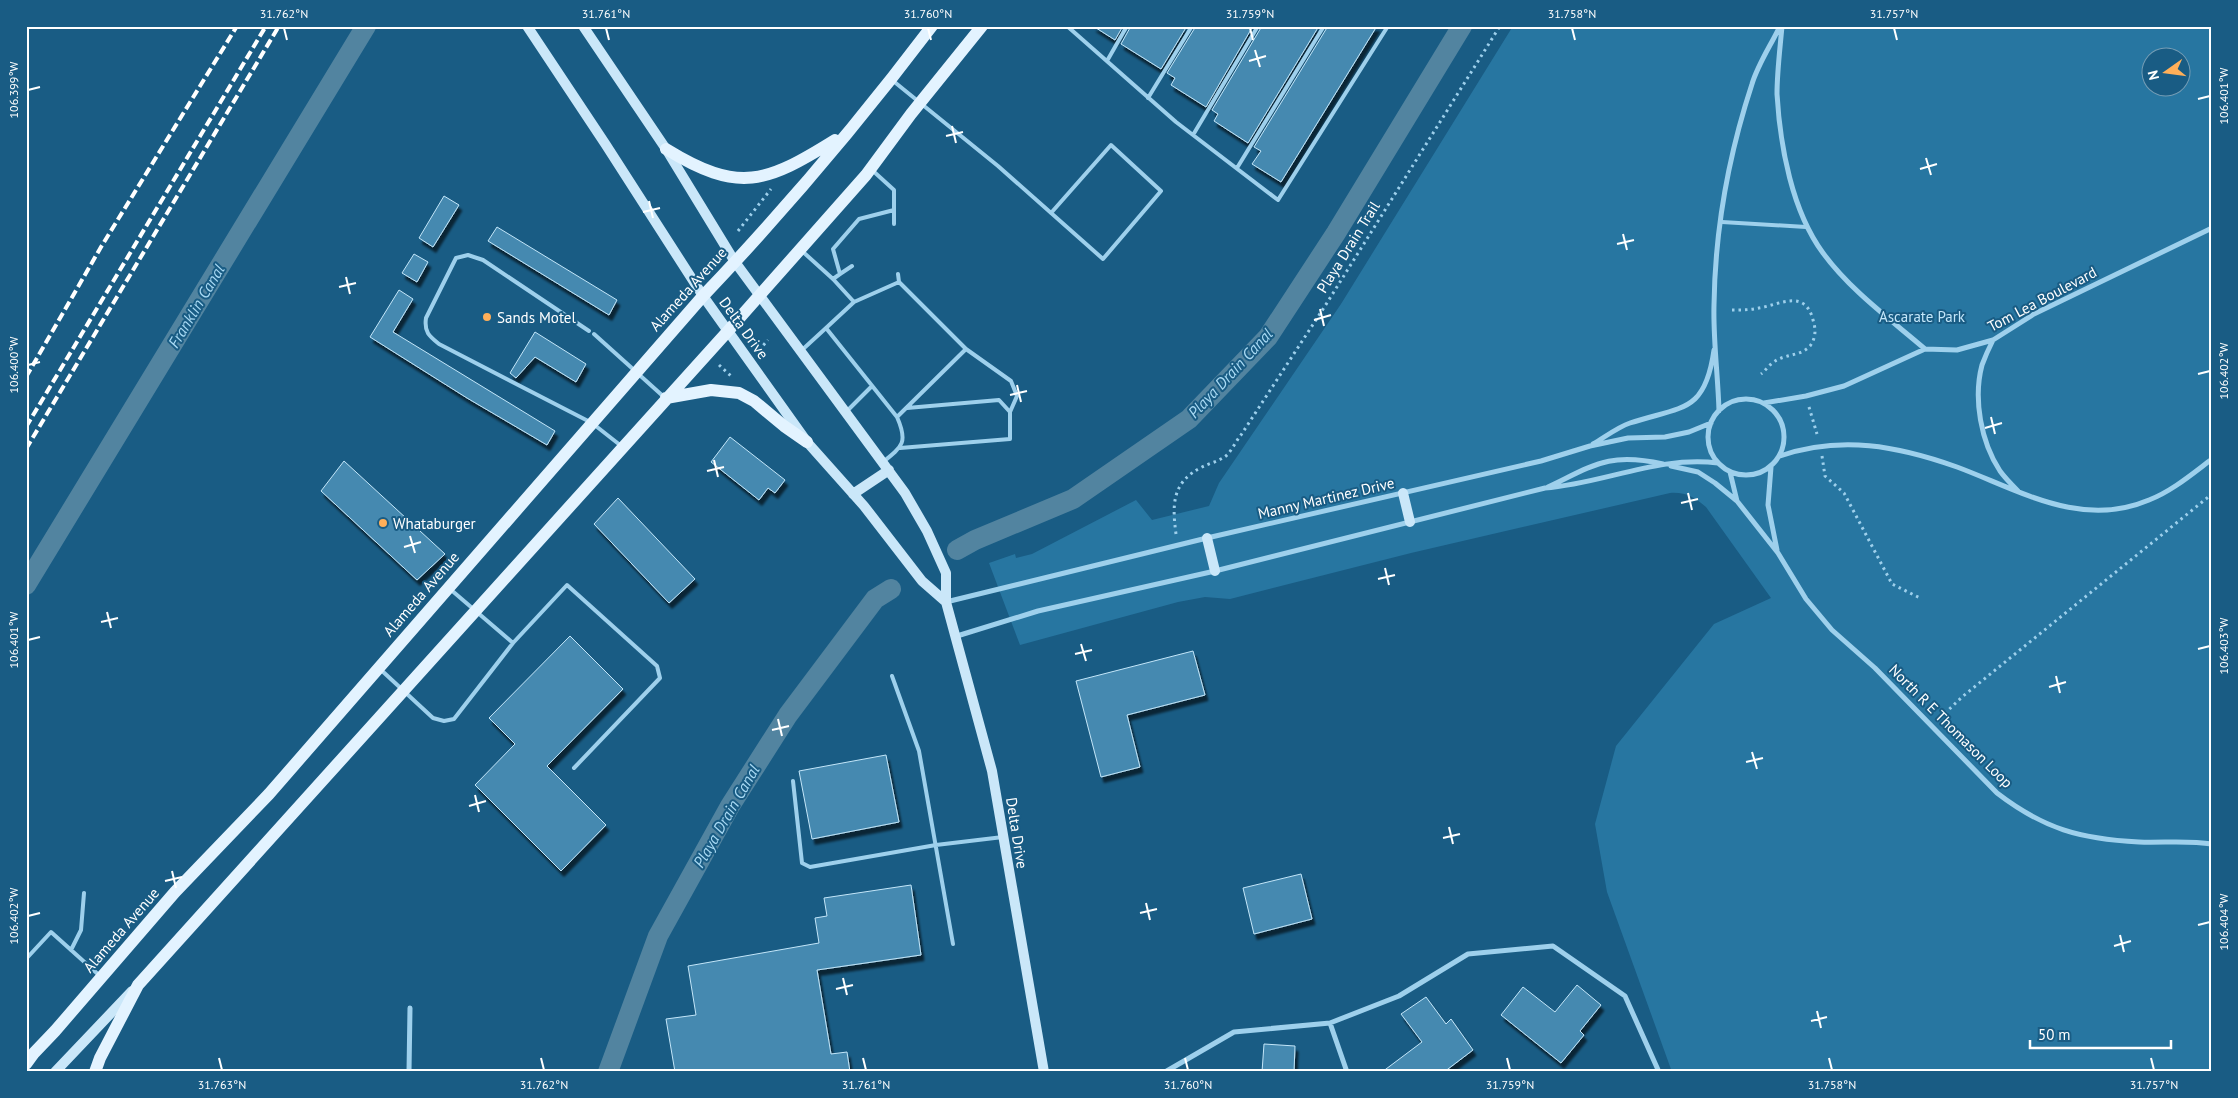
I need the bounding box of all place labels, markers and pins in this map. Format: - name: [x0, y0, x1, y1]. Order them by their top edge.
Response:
- place label: Sands Motel: [497, 308, 576, 327]
- marker: Sands Motel: [481, 311, 493, 323]
- place label: Whataburger: [393, 514, 476, 533]
- marker: Whataburger: [377, 517, 389, 529]

